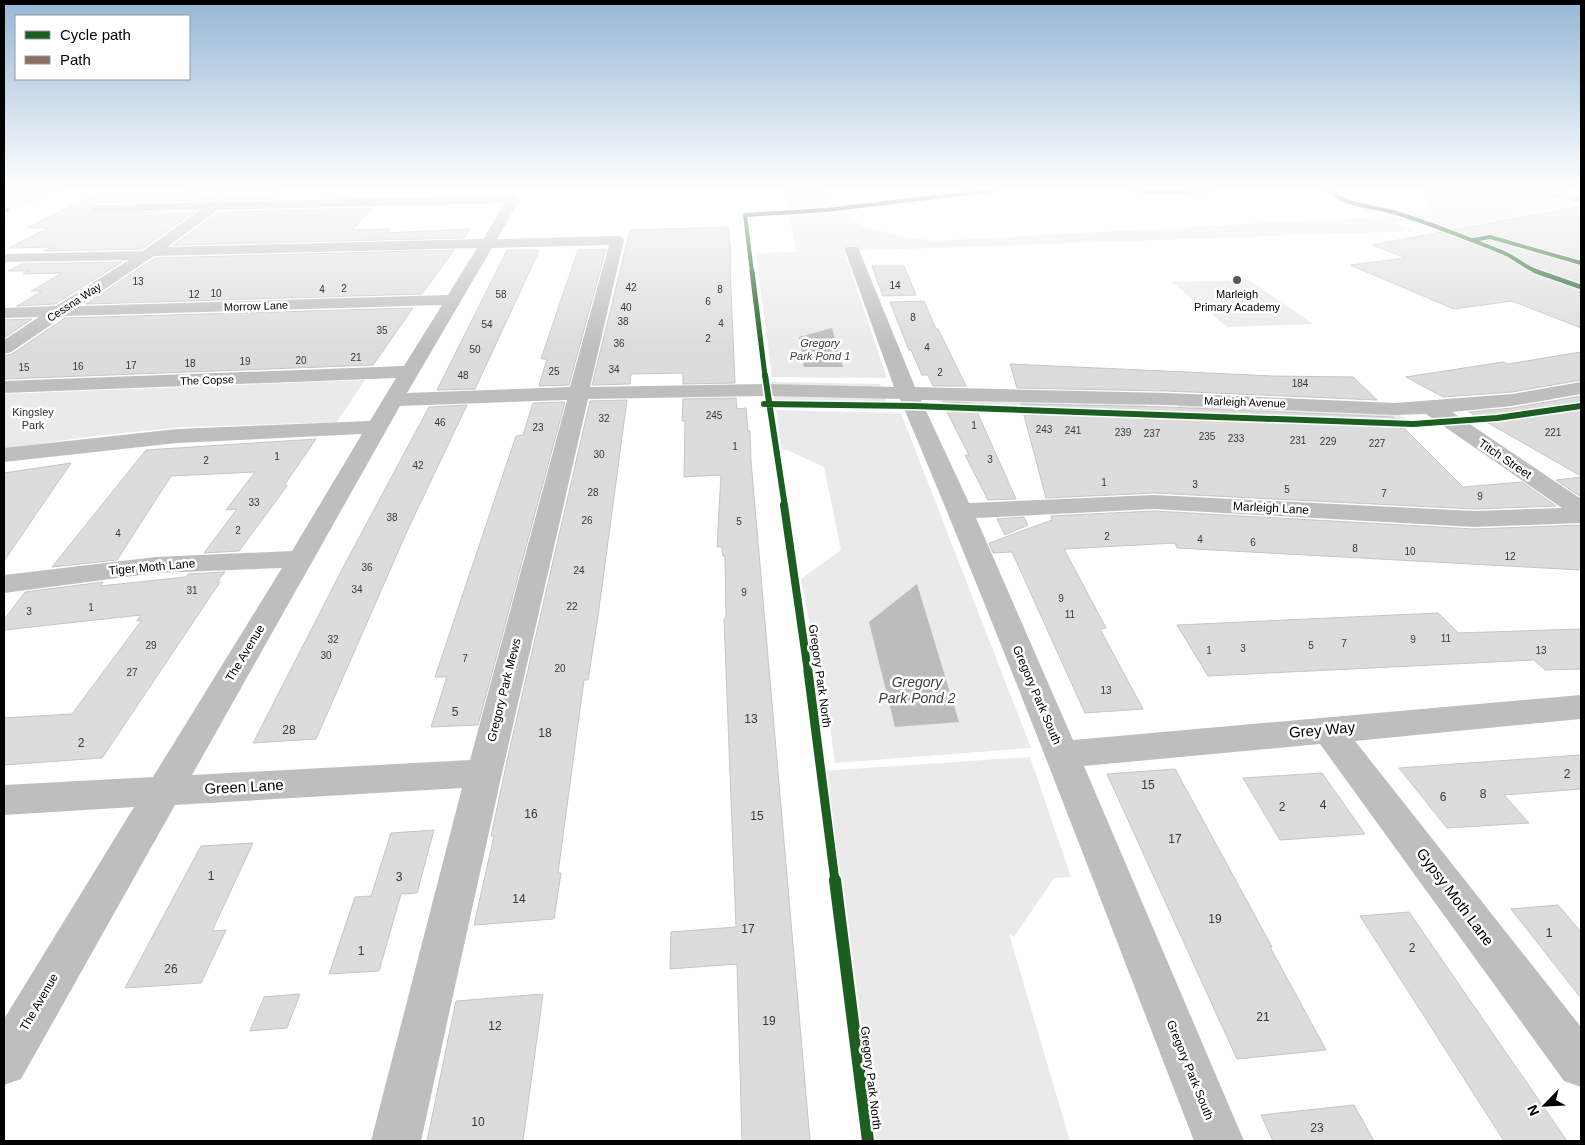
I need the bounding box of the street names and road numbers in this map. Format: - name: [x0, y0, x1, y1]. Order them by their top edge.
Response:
- street label: Cessna Way: [45, 280, 104, 324]
- street label: Morrow Lane: [224, 299, 288, 313]
- street label: The Copse: [180, 373, 234, 387]
- street label: Marleigh Avenue: [1204, 395, 1286, 409]
- street label: Titch Street: [1476, 436, 1535, 482]
- street label: Marleigh Lane: [1233, 499, 1310, 517]
- street label: Tiger Moth Lane: [108, 556, 196, 578]
- street label: The Avenue: [223, 622, 268, 684]
- street label: Gregory Park North: [806, 624, 834, 728]
- street label: Gregory Park Mews: [484, 637, 524, 743]
- street label: Gregory Park South: [1010, 643, 1064, 747]
- street label: Grey Way: [1288, 718, 1356, 741]
- street label: Green Lane: [204, 776, 284, 797]
- street label: Gypsy Moth Lane: [1413, 845, 1498, 949]
- street label: The Avenue: [17, 971, 61, 1033]
- street label: Gregory Park South: [1164, 1018, 1216, 1122]
- street label: Gregory Park North: [858, 1026, 884, 1130]

